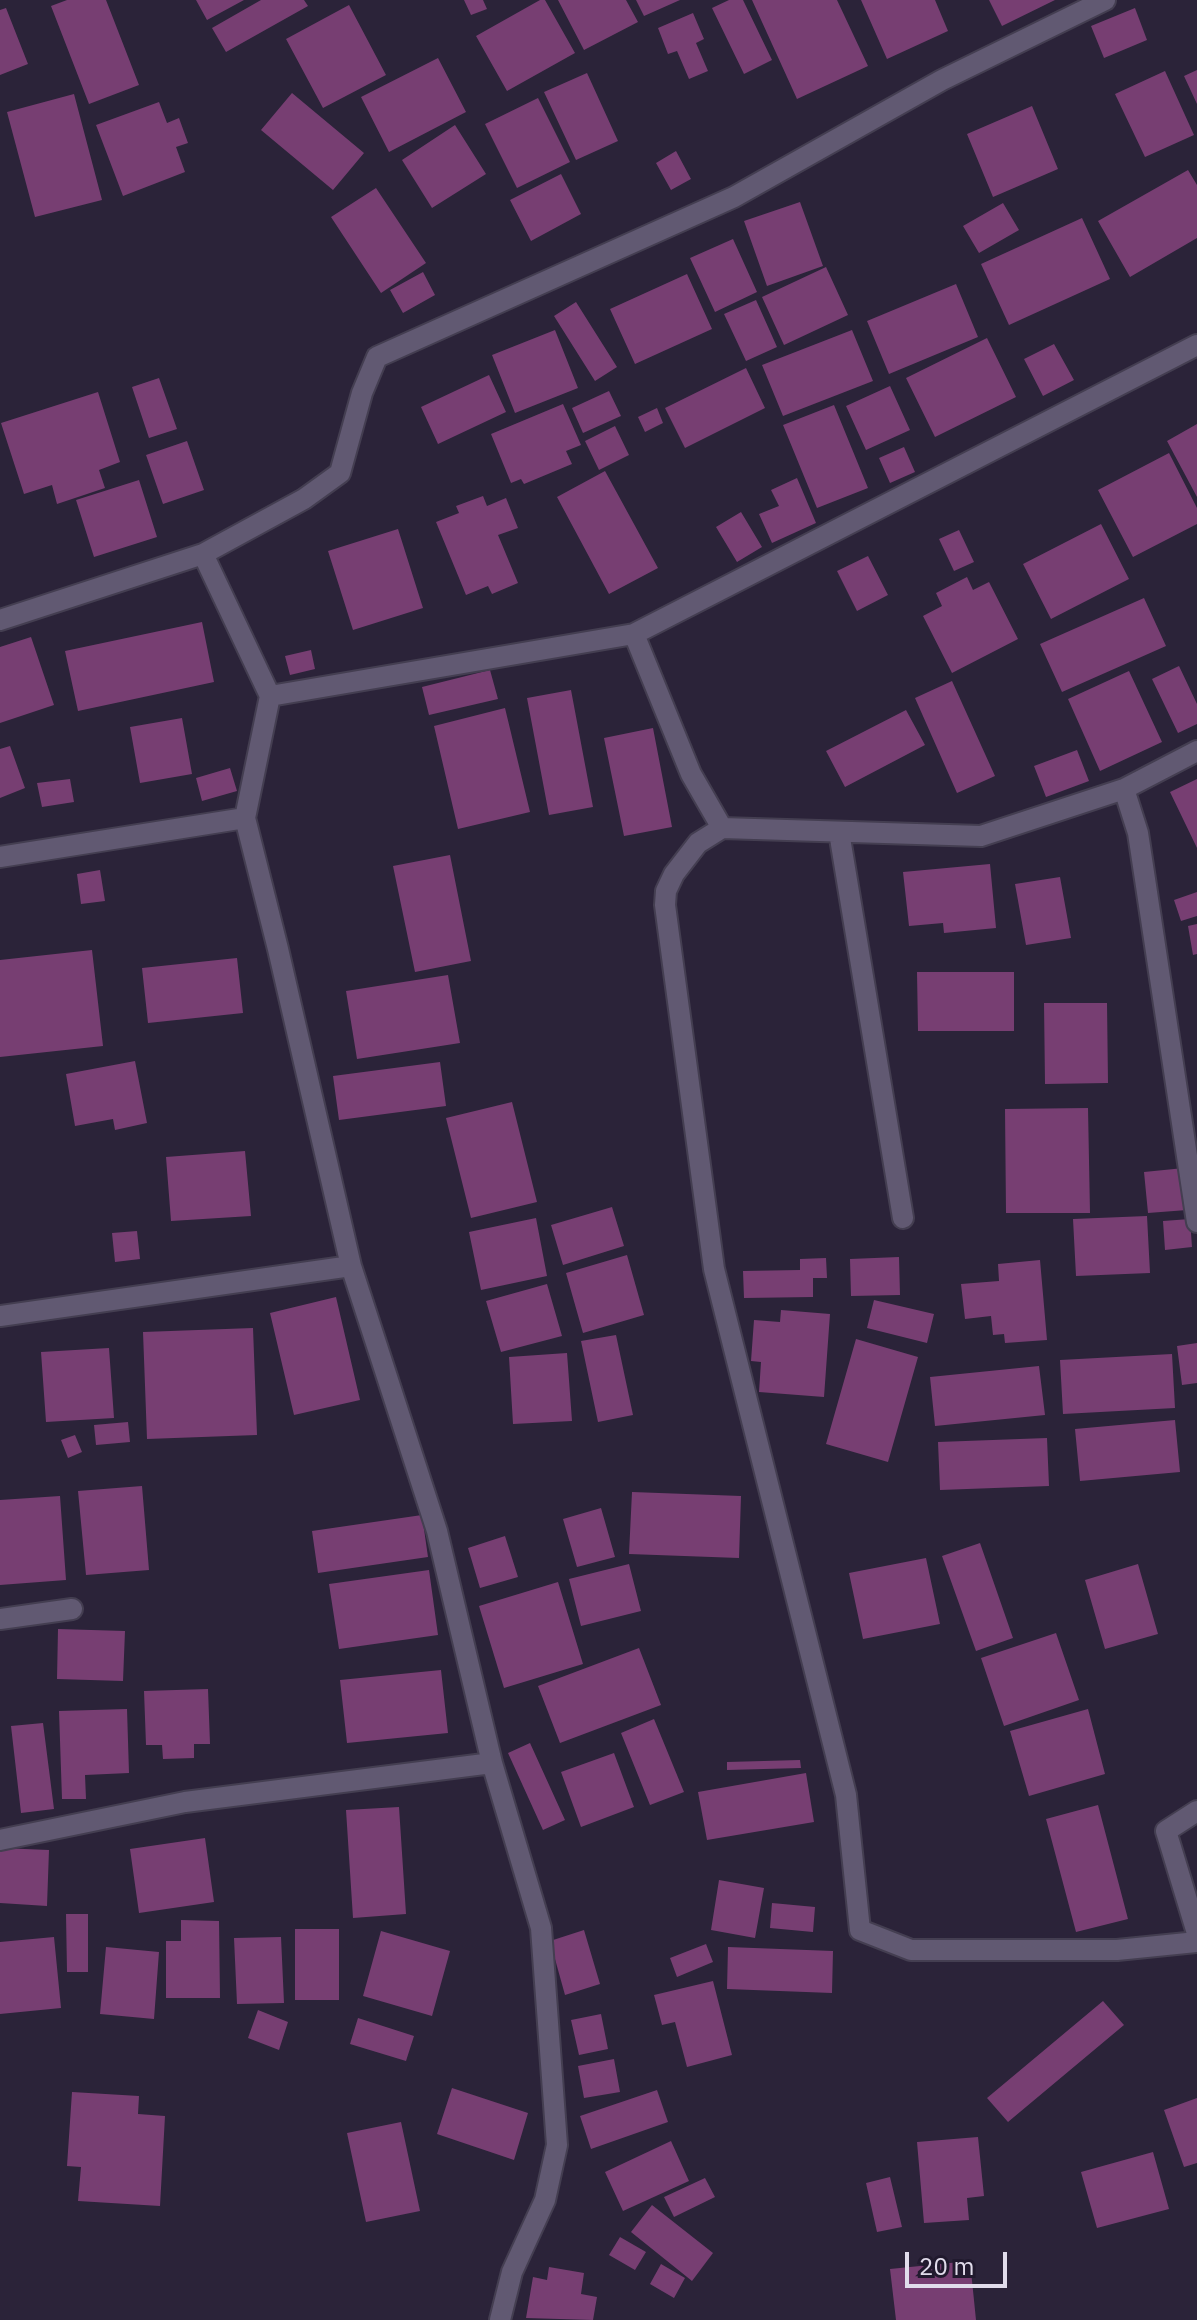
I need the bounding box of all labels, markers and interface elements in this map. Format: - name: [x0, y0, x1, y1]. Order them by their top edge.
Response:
- scale bar: [909, 2236, 1011, 2286]
- text: 20 m: [919, 2250, 974, 2282]

